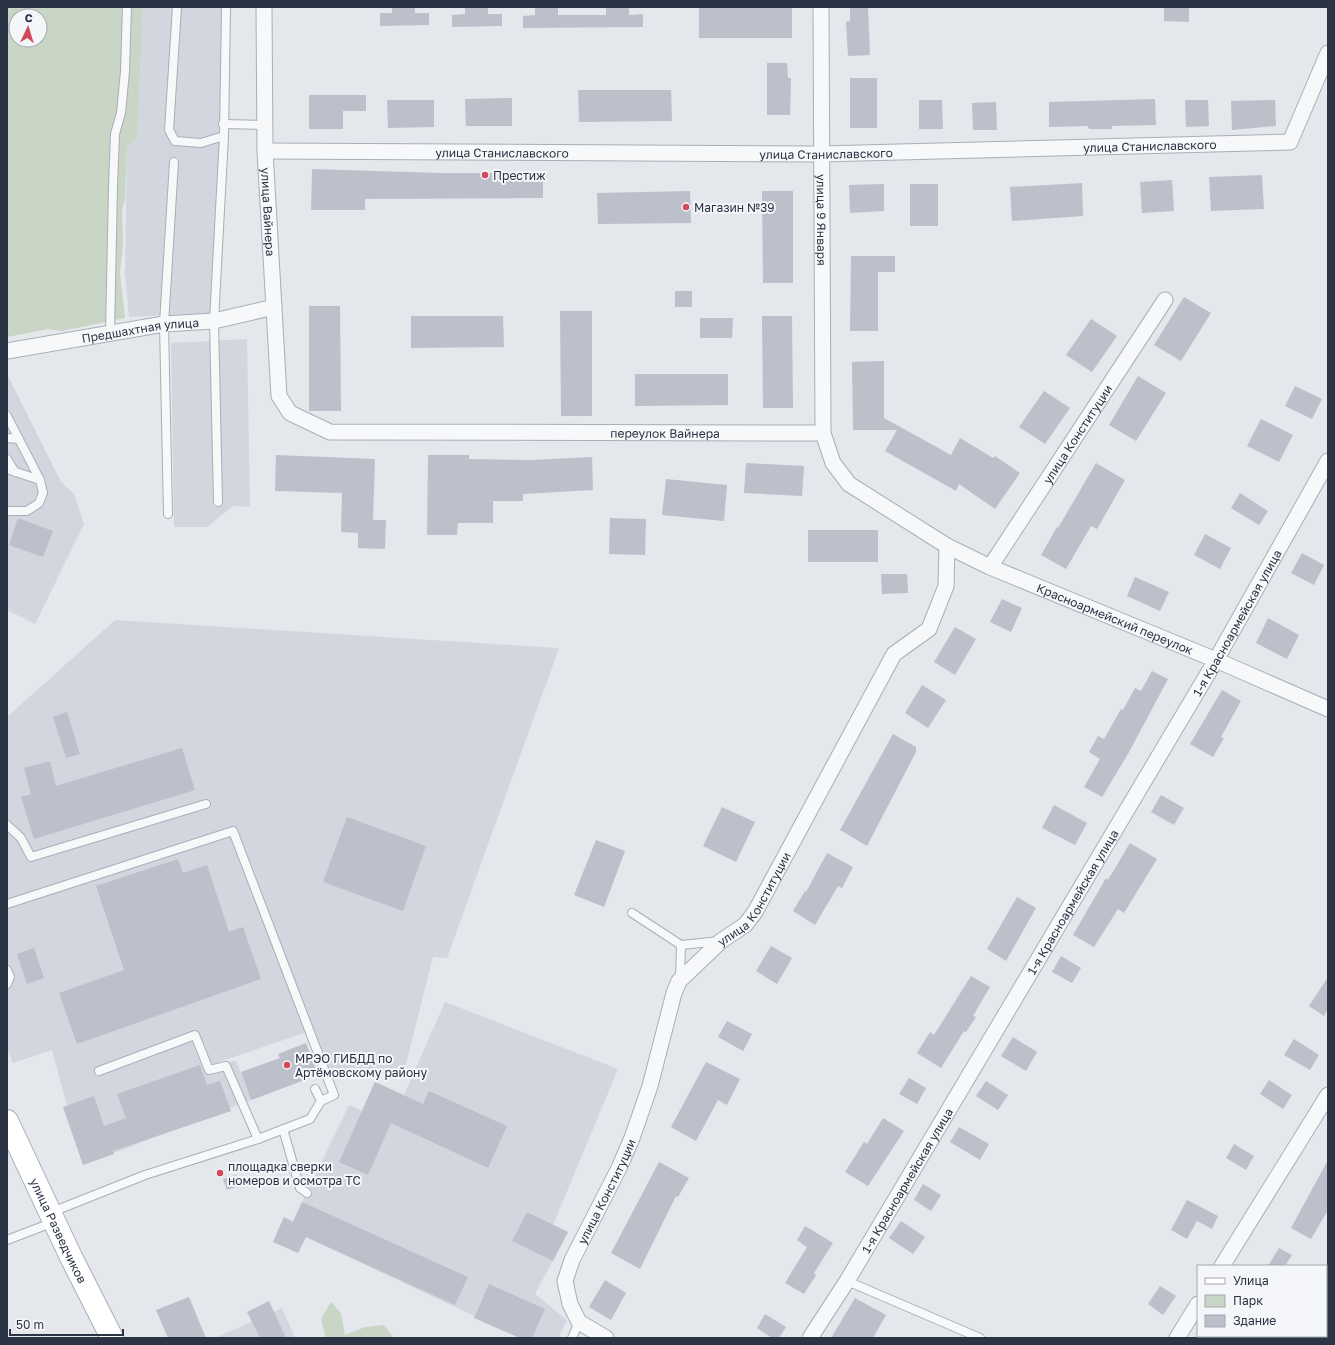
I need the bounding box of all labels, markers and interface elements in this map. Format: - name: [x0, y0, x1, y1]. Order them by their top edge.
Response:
- north arrow: [8, 8, 48, 48]
- text: С: [24, 11, 33, 24]
- street label: улица Станиславского: [1083, 136, 1217, 155]
- street label: улица Станиславского: [435, 144, 569, 160]
- street label: улица Станиславского: [759, 145, 893, 162]
- street label: улица Вайнера: [258, 167, 279, 257]
- place label: Престиж: [493, 168, 546, 183]
- marker: Престиж: [480, 170, 490, 180]
- street label: улица 9 Января: [814, 174, 830, 266]
- place label: Магазин №39: [694, 200, 775, 215]
- marker: Магазин №39: [681, 202, 691, 212]
- street label: Предшахтная улица: [80, 314, 199, 346]
- street label: улица Конституции: [1039, 382, 1115, 486]
- street label: переулок Вайнера: [610, 425, 720, 440]
- street label: 1-я Красноармейская улица: [1189, 547, 1284, 699]
- street label: Красноармейский переулок: [1035, 580, 1196, 657]
- street label: 1-я Красноармейская улица: [1023, 827, 1121, 977]
- street label: улица Конституции: [714, 849, 794, 949]
- place label: МРЭО ГИБДД по Артёмовскому району: [295, 1051, 427, 1080]
- marker: МРЭО ГИБДД по Артёмовскому району: [282, 1060, 292, 1070]
- street label: 1-я Красноармейская улица: [858, 1105, 956, 1256]
- street label: улица Конституции: [574, 1136, 638, 1246]
- place label: площадка сверки номеров и осмотра ТС: [228, 1159, 361, 1188]
- marker: площадка сверки номеров и осмотра ТС: [215, 1168, 225, 1178]
- street label: улица Разведчиков: [27, 1175, 90, 1286]
- legend: [1197, 1265, 1327, 1337]
- text: Улица: [1233, 1273, 1269, 1288]
- text: Парк: [1233, 1293, 1263, 1308]
- scale bar: [10, 1311, 123, 1337]
- text: Здание: [1233, 1313, 1276, 1328]
- text: 50 m: [16, 1317, 44, 1332]

